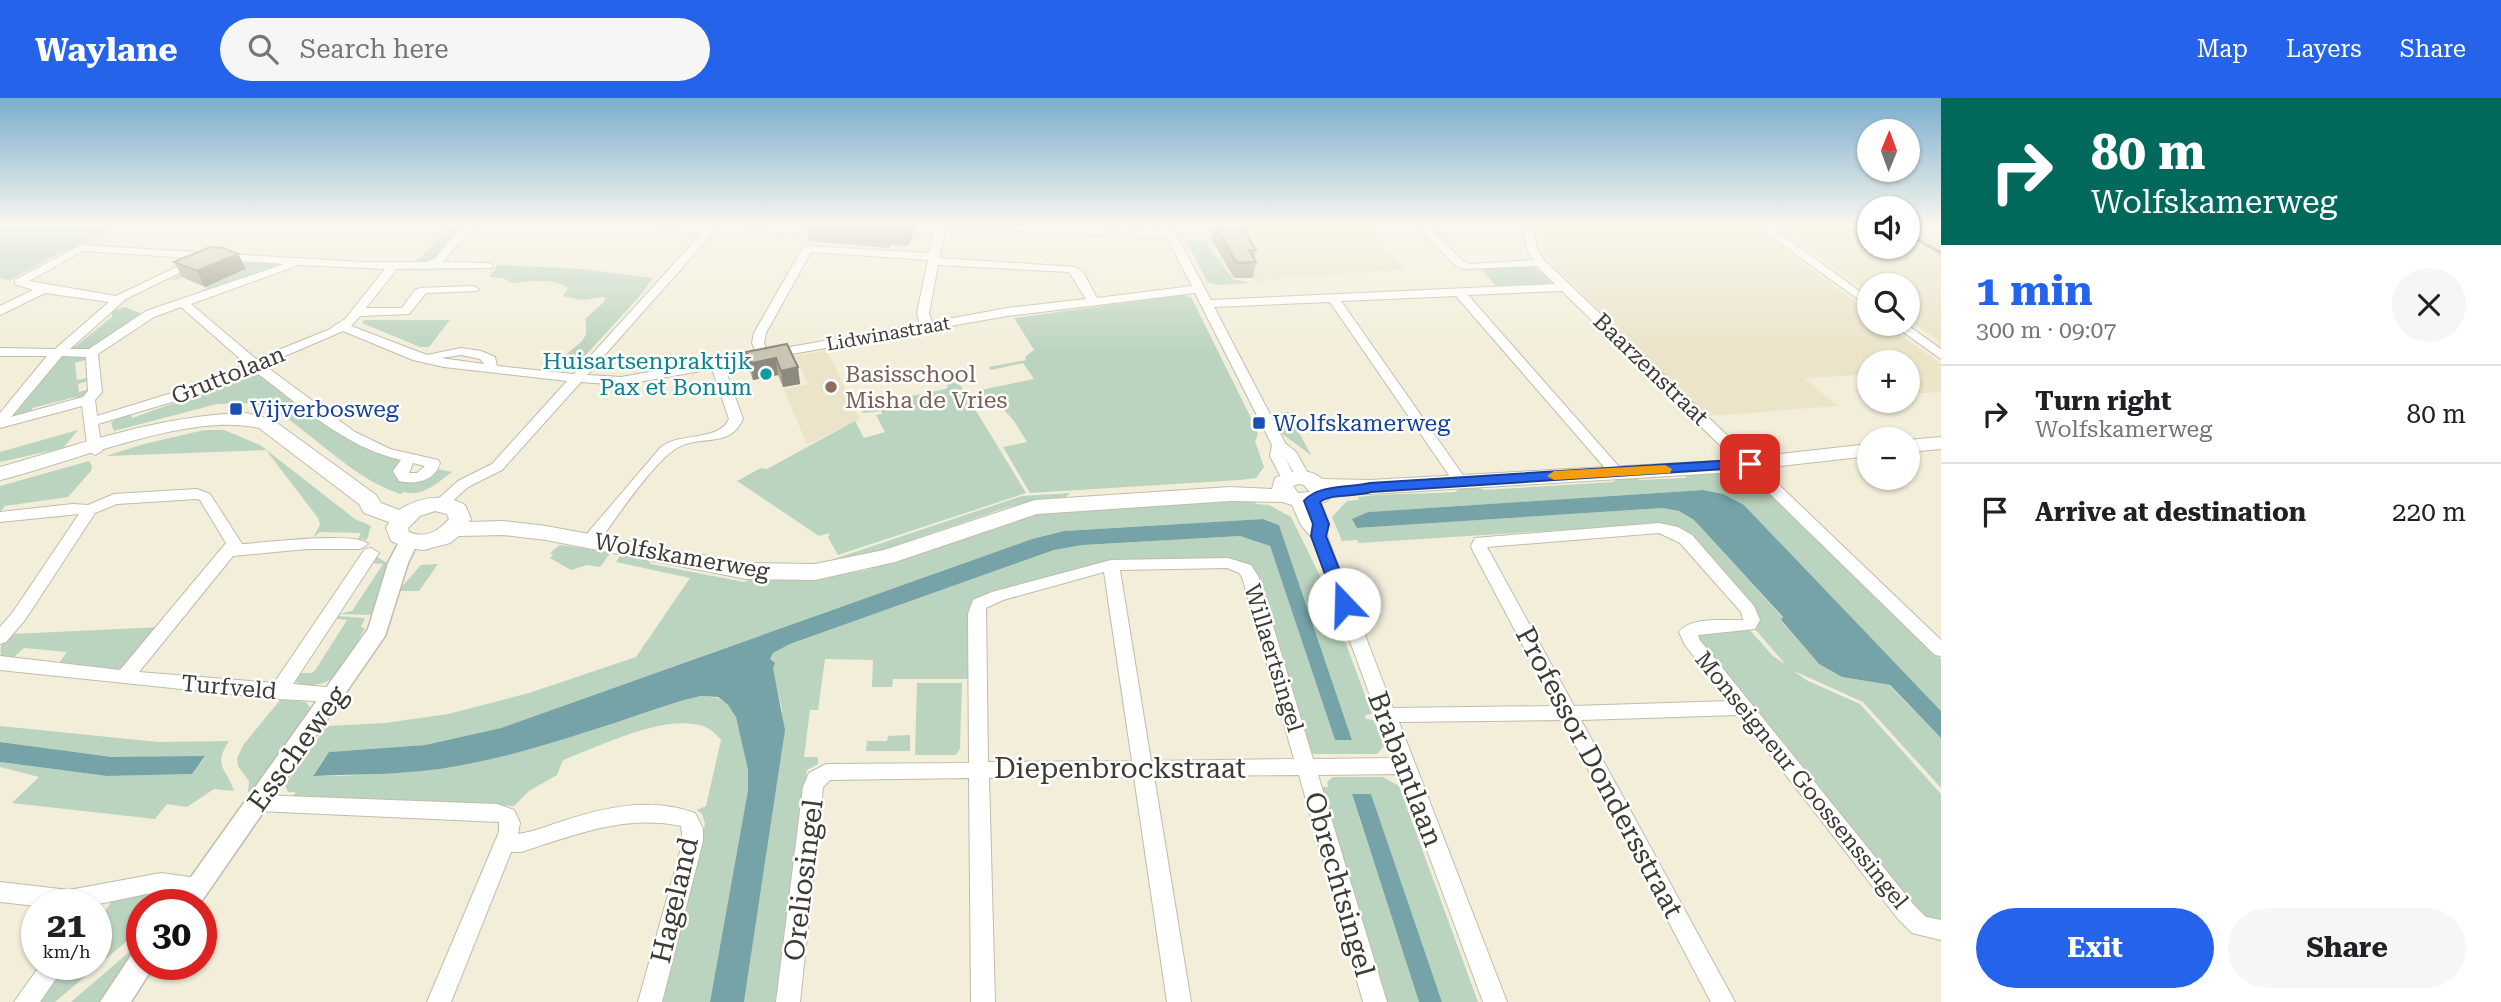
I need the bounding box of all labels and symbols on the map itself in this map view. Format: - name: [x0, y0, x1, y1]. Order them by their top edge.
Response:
- north arrow: [1857, 119, 1920, 182]
- street label: Baarzenstraat: [1588, 308, 1714, 431]
- street label: Lidwinastraat: [824, 311, 952, 356]
- street label: Gruttolaan: [168, 340, 289, 410]
- place label: Huisartsenpraktijk Pax et Bonum: [543, 348, 752, 401]
- place label: Basisschool Misha de Vries: [845, 361, 1007, 414]
- marker: Huisartsenpraktijk Pax et Bonum: [758, 366, 774, 382]
- marker: Basisschool Misha de Vries: [823, 379, 839, 395]
- place label: Vijverbosweg: [250, 396, 399, 423]
- marker: Vijverbosweg: [228, 401, 244, 417]
- place label: Wolfskamerweg: [1273, 410, 1450, 437]
- marker: Wolfskamerweg: [1251, 415, 1267, 431]
- pin: [1720, 434, 1780, 494]
- street label: Wolfskamerweg: [592, 528, 772, 585]
- position arrow: [1307, 567, 1381, 641]
- street label: Willaertsingel: [1238, 581, 1309, 735]
- street label: Professor Dondersstraat: [1509, 621, 1690, 923]
- street label: Monseigneur Goossenssingel: [1689, 646, 1914, 914]
- street label: Turfveld: [180, 670, 278, 705]
- street label: Esscheweg: [241, 679, 354, 818]
- street label: Brabantlaan: [1361, 687, 1450, 851]
- street label: Diepenbrockstraat: [994, 752, 1246, 785]
- street label: Obrechtsingel: [1297, 788, 1382, 981]
- street label: Oreliosingel: [777, 797, 830, 963]
- street label: Hageland: [644, 834, 705, 966]
- speed limit sign: 30: [126, 889, 217, 980]

